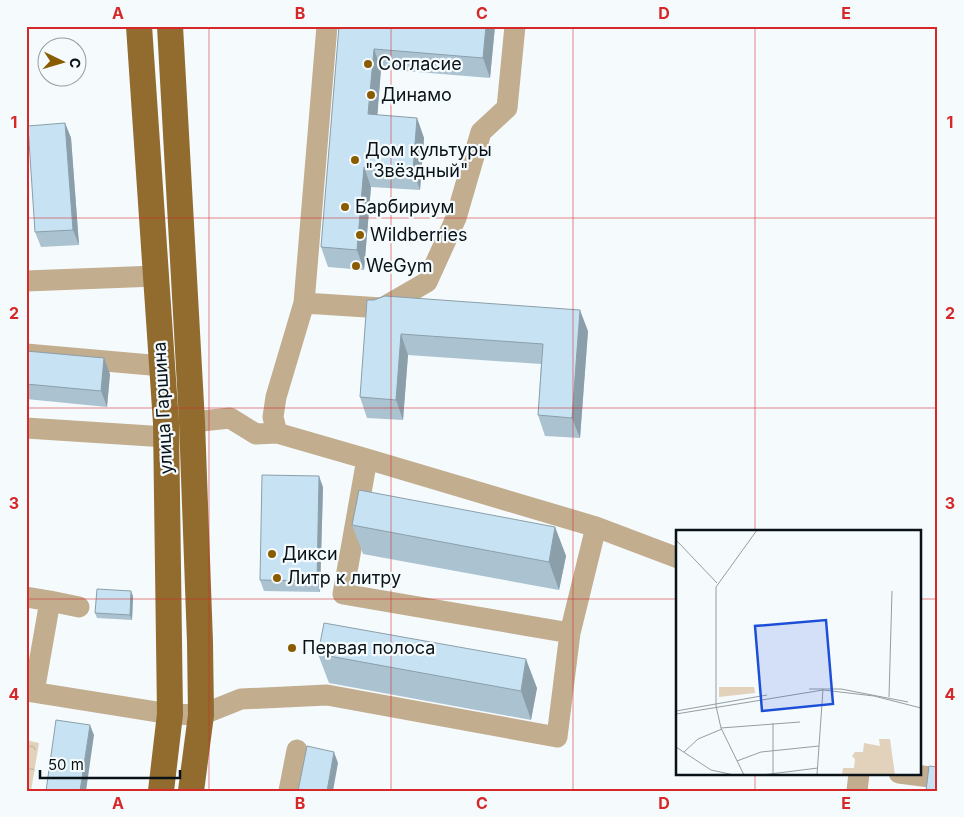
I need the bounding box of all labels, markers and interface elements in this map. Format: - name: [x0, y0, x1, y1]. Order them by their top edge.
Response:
- text: A: [112, 3, 124, 23]
- text: B: [295, 3, 305, 23]
- text: C: [476, 3, 488, 23]
- text: D: [658, 3, 670, 23]
- text: E: [841, 3, 851, 23]
- north arrow: [38, 38, 88, 88]
- place label: Согласие: [378, 53, 462, 74]
- text: С: [67, 57, 84, 69]
- marker: Согласие: [362, 58, 374, 70]
- place label: Динамо: [381, 84, 452, 105]
- marker: Динамо: [365, 89, 377, 101]
- text: 1: [11, 112, 17, 132]
- text: 1: [947, 112, 953, 132]
- place label: Дом культуры "Звёздный": [365, 139, 492, 181]
- marker: Дом культуры "Звёздный": [349, 154, 361, 166]
- place label: Барбириум: [355, 196, 454, 217]
- marker: Барбириум: [339, 201, 351, 213]
- place label: Wildberries: [370, 224, 467, 245]
- marker: Wildberries: [354, 229, 366, 241]
- place label: WeGym: [366, 255, 433, 276]
- marker: WeGym: [350, 260, 362, 272]
- text: 2: [9, 303, 19, 323]
- text: 2: [945, 303, 955, 323]
- street label: улица Гаршина: [149, 341, 176, 475]
- text: 3: [9, 493, 19, 513]
- text: 3: [945, 493, 955, 513]
- inset map: [676, 530, 922, 774]
- place label: Дикси: [282, 543, 338, 564]
- marker: Дикси: [266, 548, 278, 560]
- place label: Литр к литру: [287, 567, 401, 588]
- marker: Литр к литру: [271, 572, 283, 584]
- place label: Первая полоса: [302, 637, 435, 658]
- marker: Первая полоса: [286, 642, 298, 654]
- text: 4: [9, 684, 20, 704]
- text: 4: [945, 684, 956, 704]
- scale bar: [40, 747, 180, 779]
- text: 50 m: [48, 755, 84, 774]
- text: A: [112, 793, 124, 813]
- text: B: [295, 793, 305, 813]
- text: C: [476, 793, 488, 813]
- text: D: [658, 793, 670, 813]
- text: E: [841, 793, 851, 813]

